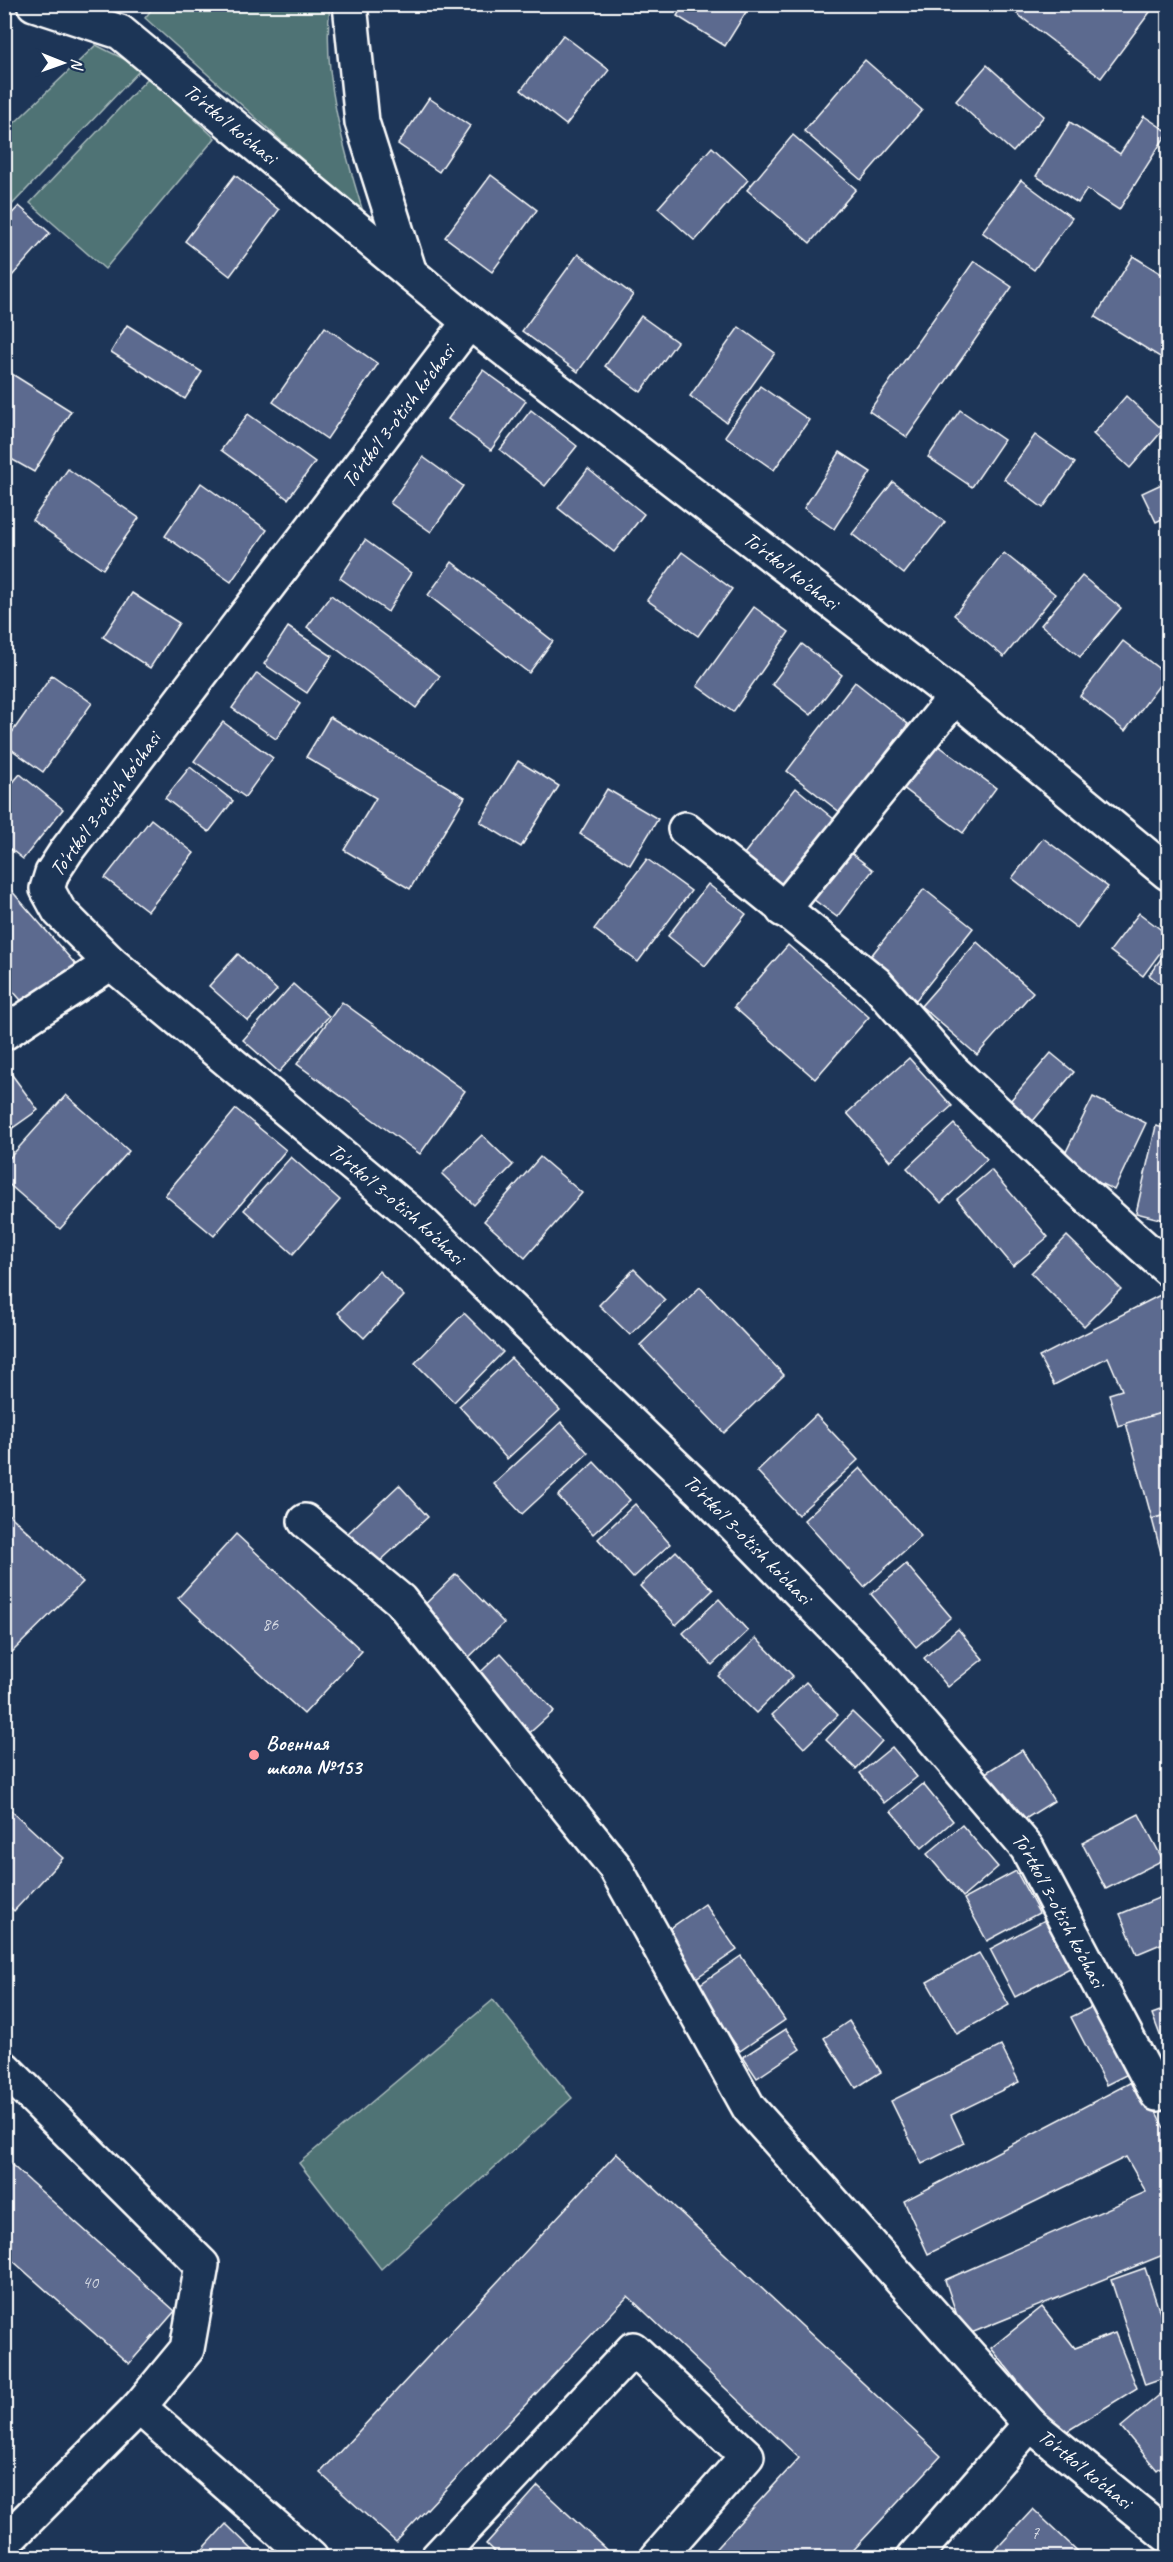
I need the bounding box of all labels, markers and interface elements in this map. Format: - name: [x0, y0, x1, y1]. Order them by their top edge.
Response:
- north arrow: [33, 33, 93, 93]
- text: N: [67, 58, 87, 71]
- street label: To'rtko'l ko'chasi: [179, 78, 285, 172]
- street label: To'rtko'l 3-o'tish ko'chasi: [336, 337, 462, 493]
- street label: To'rtko'l ko'chasi: [738, 526, 846, 617]
- street label: To'rtko'l 3-o'tish ko'chasi: [44, 724, 168, 881]
- street label: To'rtko'l 3-o'tish ko'chasi: [323, 1137, 472, 1272]
- street label: To'rtko'l 3-o'tish ko'chasi: [678, 1469, 820, 1612]
- house number: 86: [262, 1613, 279, 1635]
- place label: Военная школа №153: [266, 1730, 364, 1780]
- marker: Военная школа №153: [247, 1748, 261, 1762]
- street label: To'rtko'l 3-o'tish ko'chasi: [1006, 1827, 1113, 1994]
- house number: 40: [82, 2271, 100, 2293]
- street label: To'rtko'l ko'chasi: [1033, 2423, 1140, 2516]
- house number: 7: [1031, 2522, 1040, 2544]

